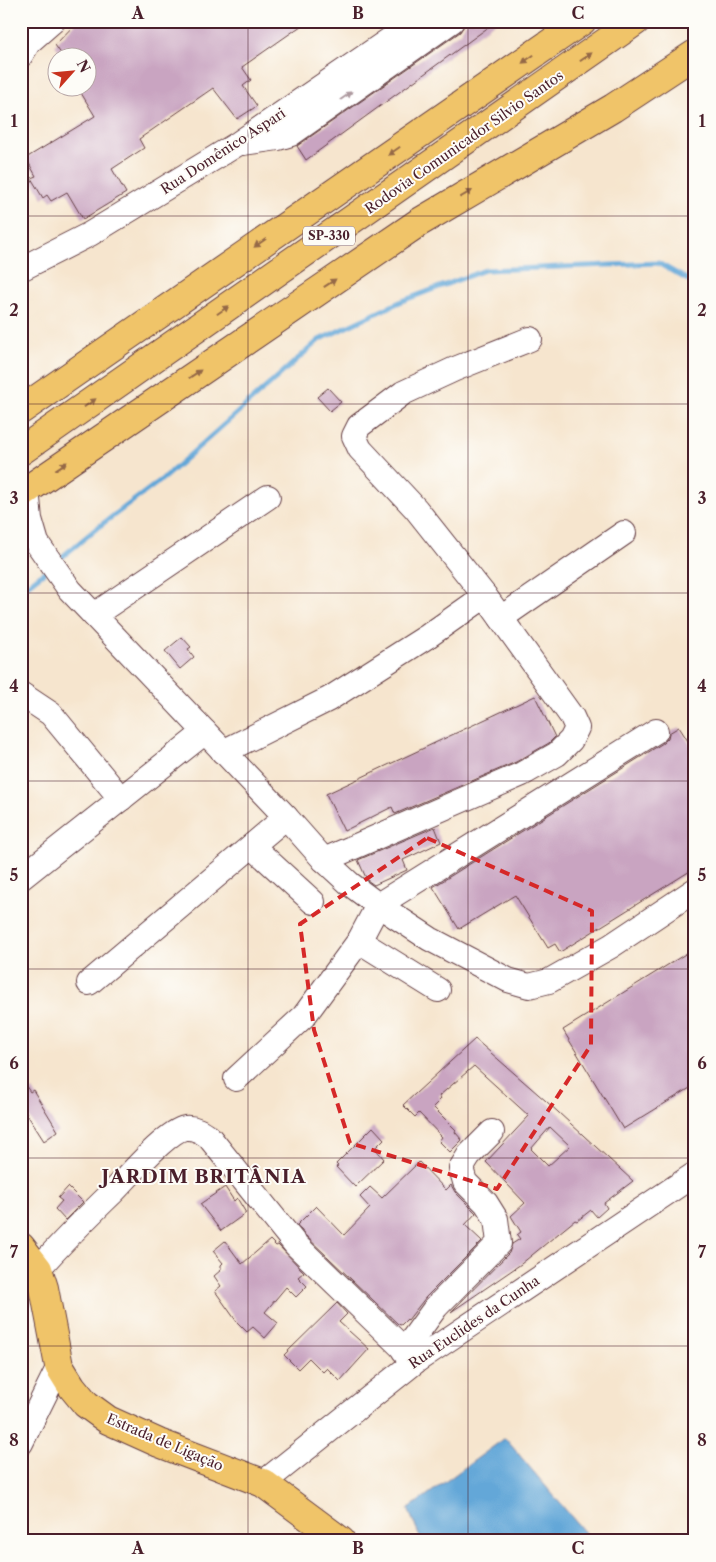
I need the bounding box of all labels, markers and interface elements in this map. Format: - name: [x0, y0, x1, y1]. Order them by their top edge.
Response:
- text: A: [131, 3, 145, 23]
- text: B: [352, 3, 364, 23]
- text: C: [572, 3, 584, 23]
- north arrow: [48, 48, 98, 98]
- one-way arrow: [579, 52, 593, 62]
- one-way arrow: [521, 54, 535, 64]
- text: N: [73, 57, 94, 76]
- street label: Rodovia Comunicador Silvio Santos: [361, 66, 567, 218]
- one-way arrow: [339, 91, 353, 101]
- street label: Rua Domênico Aspari: [157, 104, 289, 198]
- text: 1: [10, 111, 18, 131]
- text: 1: [698, 111, 706, 131]
- one-way arrow: [387, 146, 401, 156]
- one-way arrow: [459, 190, 472, 199]
- road number: SP-330: [303, 227, 355, 246]
- one-way arrow: [254, 239, 267, 248]
- one-way arrow: [323, 278, 336, 287]
- text: 2: [9, 300, 19, 320]
- text: 2: [697, 300, 707, 320]
- one-way arrow: [216, 305, 230, 315]
- one-way arrow: [189, 369, 202, 379]
- one-way arrow: [83, 398, 97, 408]
- one-way arrow: [54, 461, 68, 471]
- text: 3: [9, 488, 19, 508]
- text: 3: [697, 488, 707, 508]
- text: 4: [9, 676, 19, 696]
- text: 4: [697, 676, 707, 696]
- text: 5: [10, 865, 19, 885]
- text: 5: [698, 865, 707, 885]
- text: 6: [9, 1053, 19, 1073]
- text: 6: [697, 1053, 707, 1073]
- district label: JARDIM BRITÂNIA: [99, 1165, 307, 1188]
- text: 7: [10, 1242, 19, 1262]
- text: 7: [698, 1242, 707, 1262]
- street label: Rua Euclides da Cunha: [405, 1271, 543, 1372]
- street label: Estrada de Ligação: [104, 1409, 226, 1475]
- text: 8: [9, 1430, 19, 1450]
- text: 8: [697, 1430, 707, 1450]
- text: A: [131, 1538, 145, 1558]
- text: B: [352, 1538, 364, 1558]
- text: C: [572, 1538, 584, 1558]

